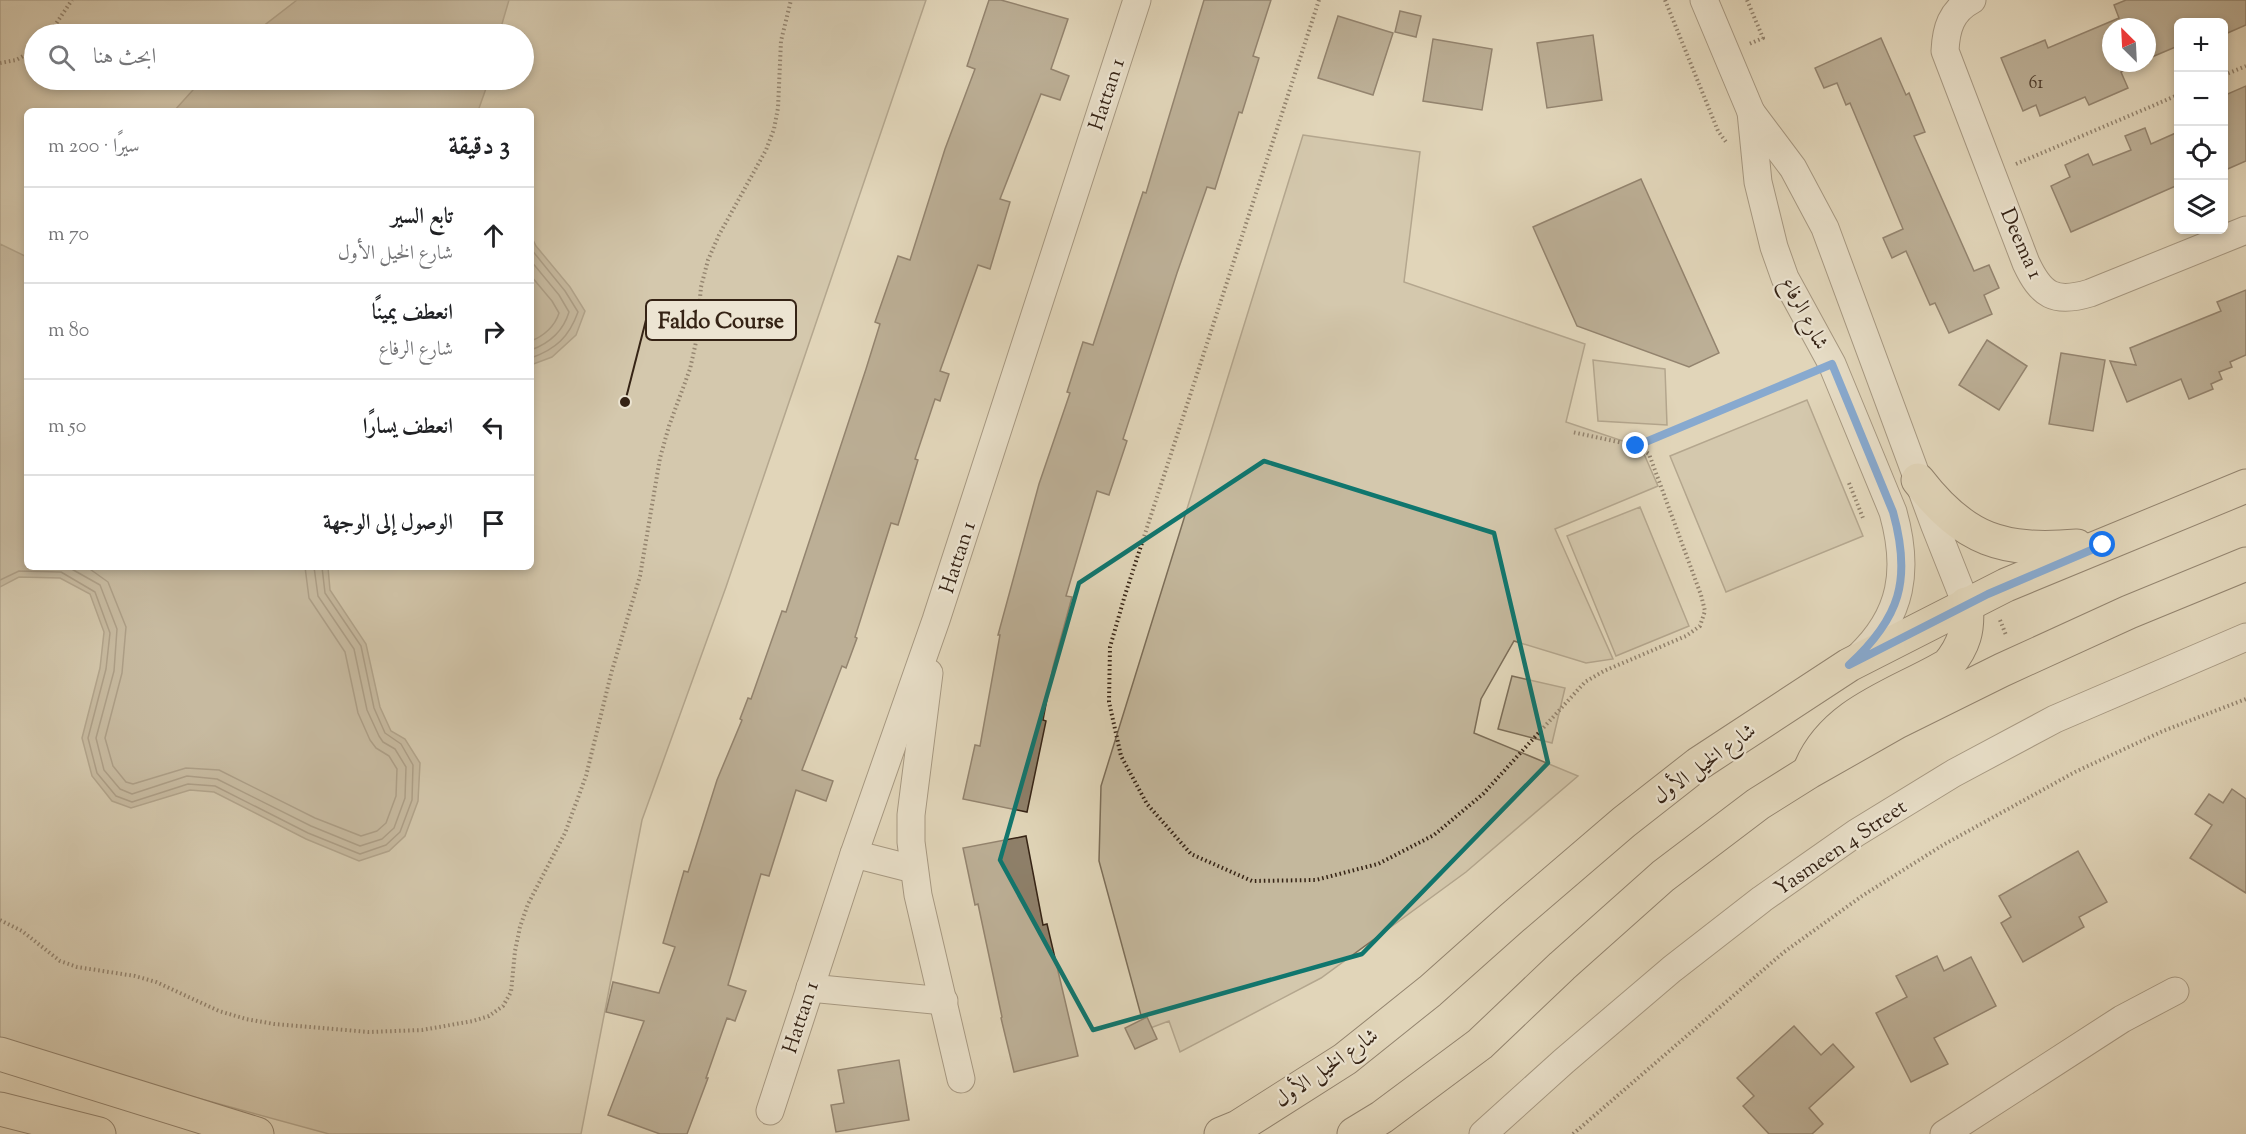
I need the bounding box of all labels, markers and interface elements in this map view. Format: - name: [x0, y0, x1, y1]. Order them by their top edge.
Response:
- north arrow: [2102, 18, 2156, 72]
- map controls: [2174, 18, 2228, 234]
- button: +: [2174, 18, 2228, 72]
- search box: [24, 24, 534, 90]
- icon: search: [45, 41, 78, 74]
- text: ابحث هنا: [93, 42, 156, 74]
- street label: Hattan 1: [1082, 55, 1134, 135]
- house number: 61: [2029, 71, 2043, 97]
- button: −: [2174, 72, 2228, 126]
- button: locate: [2174, 126, 2228, 180]
- text: 3 دقيقة: [449, 129, 510, 166]
- text: سيرًا · 200 m: [48, 133, 140, 162]
- button: layers: [2174, 180, 2228, 234]
- text: تابع السير: [391, 202, 453, 234]
- street label: Deema 1: [1991, 204, 2049, 284]
- icon: ahead: [477, 219, 510, 252]
- text: 70 m: [48, 221, 89, 250]
- text: شارع الخيل الأول: [338, 240, 453, 269]
- street label: شارع الرفاع: [1771, 272, 1835, 356]
- text: انعطف يمينًا: [372, 298, 453, 330]
- callout: Faldo Course: [646, 300, 796, 340]
- text: Faldo Course: [658, 307, 784, 339]
- icon: right: [477, 315, 510, 348]
- text: 80 m: [48, 317, 89, 346]
- text: شارع الرفاع: [378, 336, 453, 365]
- icon: left: [477, 411, 510, 444]
- text: انعطف يسارًا: [363, 412, 453, 444]
- text: 50 m: [48, 413, 86, 442]
- route end: [1622, 432, 1648, 458]
- icon: arrive: [477, 507, 510, 540]
- text: الوصول إلى الوجهة: [323, 508, 453, 540]
- street label: Hattan 1: [933, 518, 985, 598]
- route start: [2089, 531, 2115, 557]
- street label: شارع الخيل الأول: [1646, 715, 1764, 813]
- street label: Yasmeen 4 Street: [1769, 793, 1913, 904]
- street label: Hattan 1: [776, 978, 828, 1058]
- street label: شارع الخيل الأول: [1268, 1020, 1386, 1116]

